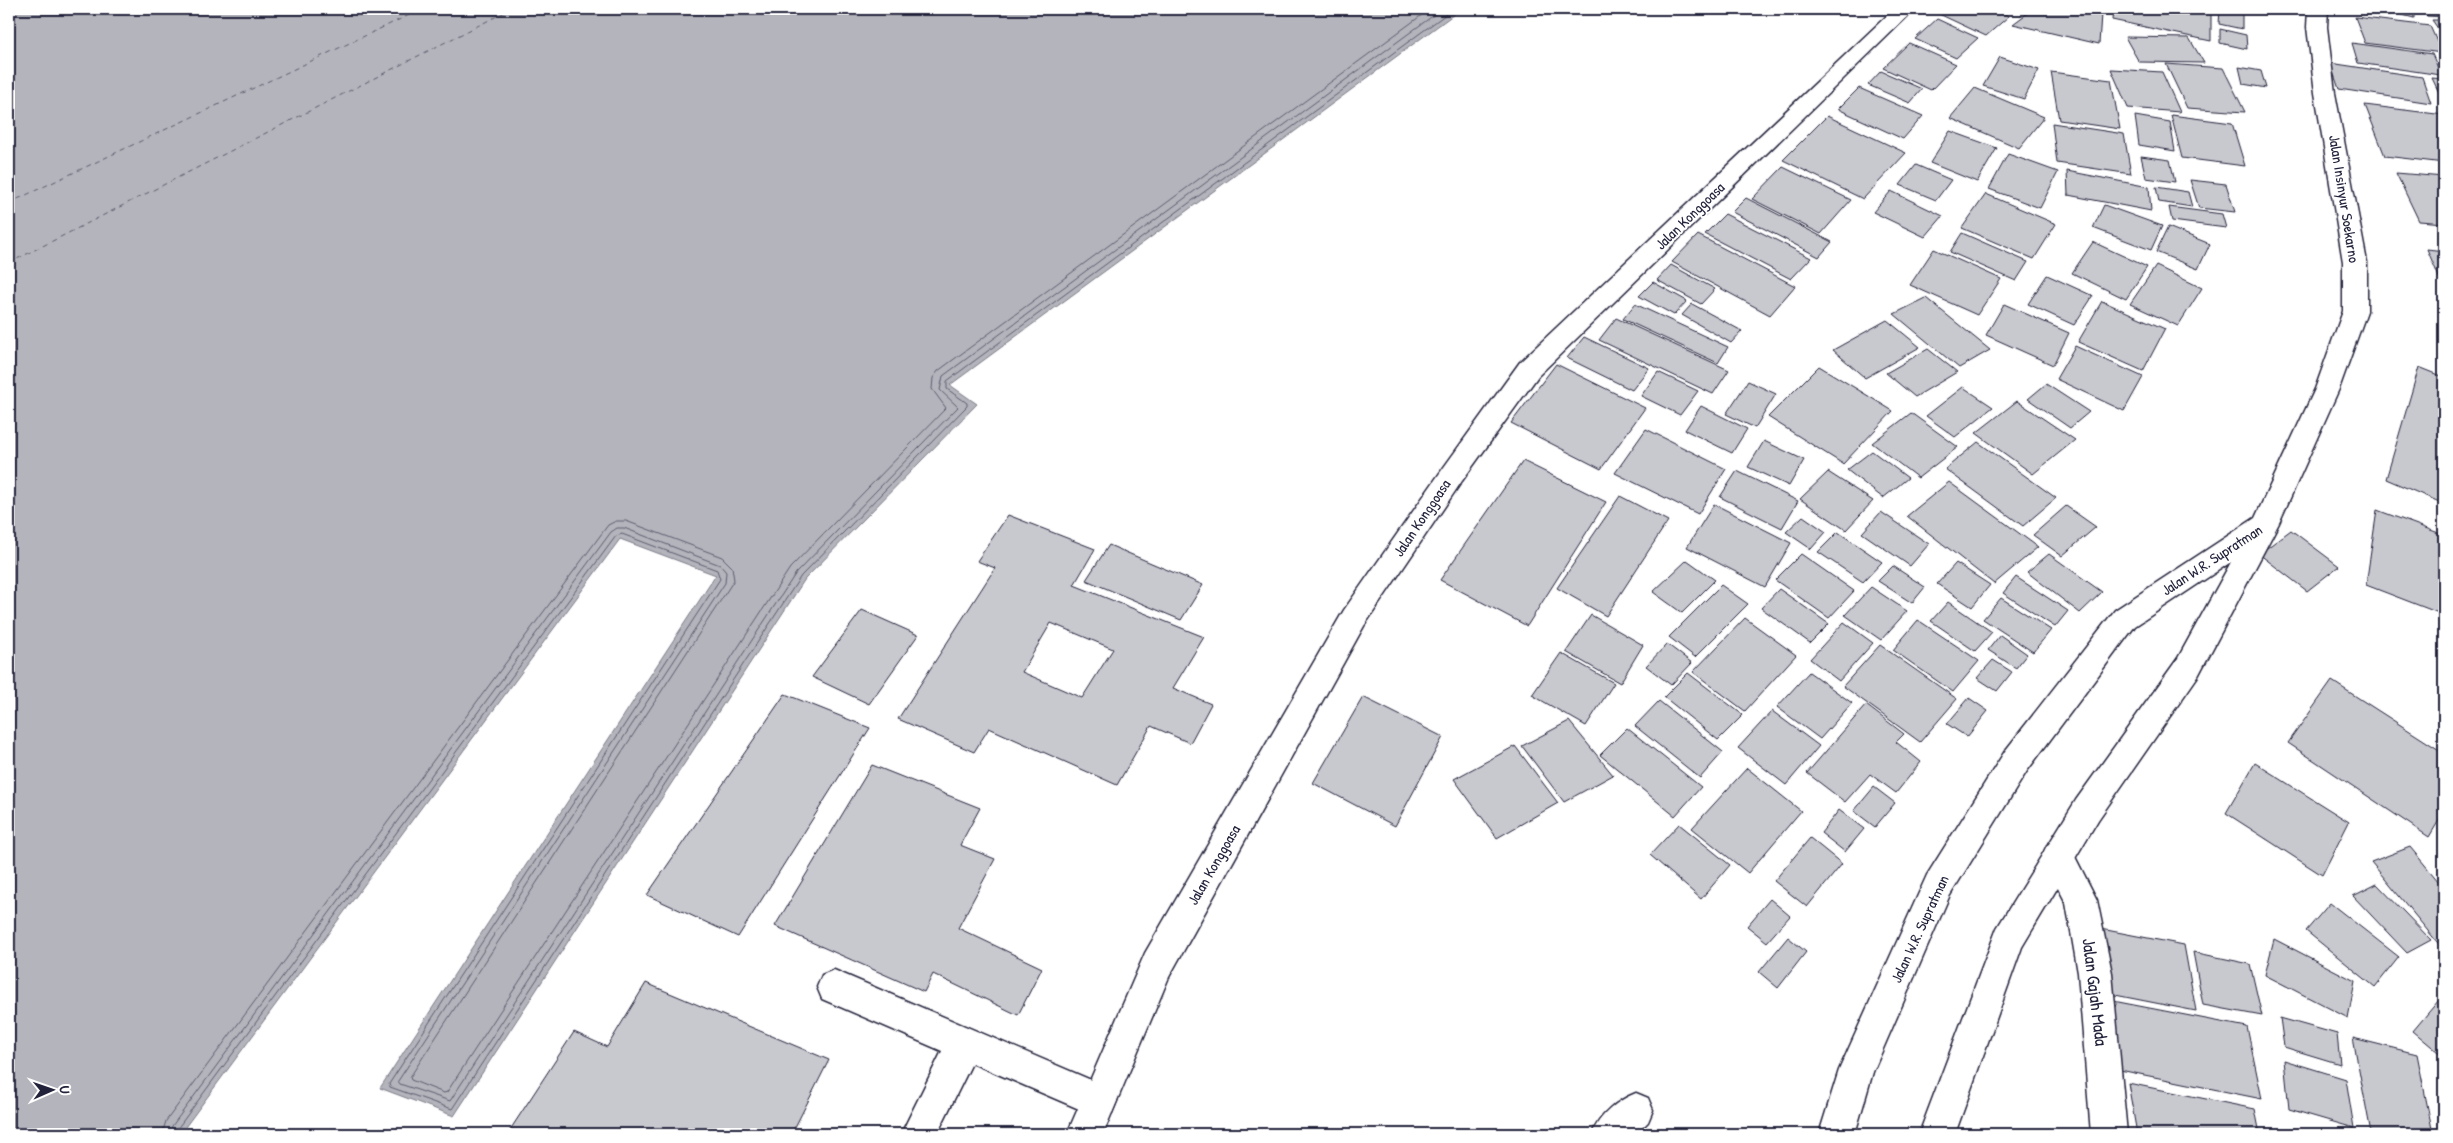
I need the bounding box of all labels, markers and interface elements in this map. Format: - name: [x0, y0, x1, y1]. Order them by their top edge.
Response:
- street label: Jalan Insinyur Soekarno: [2324, 134, 2365, 264]
- street label: Jalan Konggoasa: [1650, 177, 1729, 254]
- street label: Jalan Konggoasa: [1388, 475, 1455, 561]
- street label: Jalan W.R. Supratman: [2157, 519, 2266, 600]
- street label: Jalan Konggoasa: [1182, 821, 1245, 909]
- street label: Jalan W.R. Supratman: [1885, 871, 1954, 986]
- street label: Jalan Gajah Mada: [2076, 937, 2115, 1047]
- north arrow: [28, 1066, 78, 1116]
- text: U: [56, 1085, 75, 1094]

